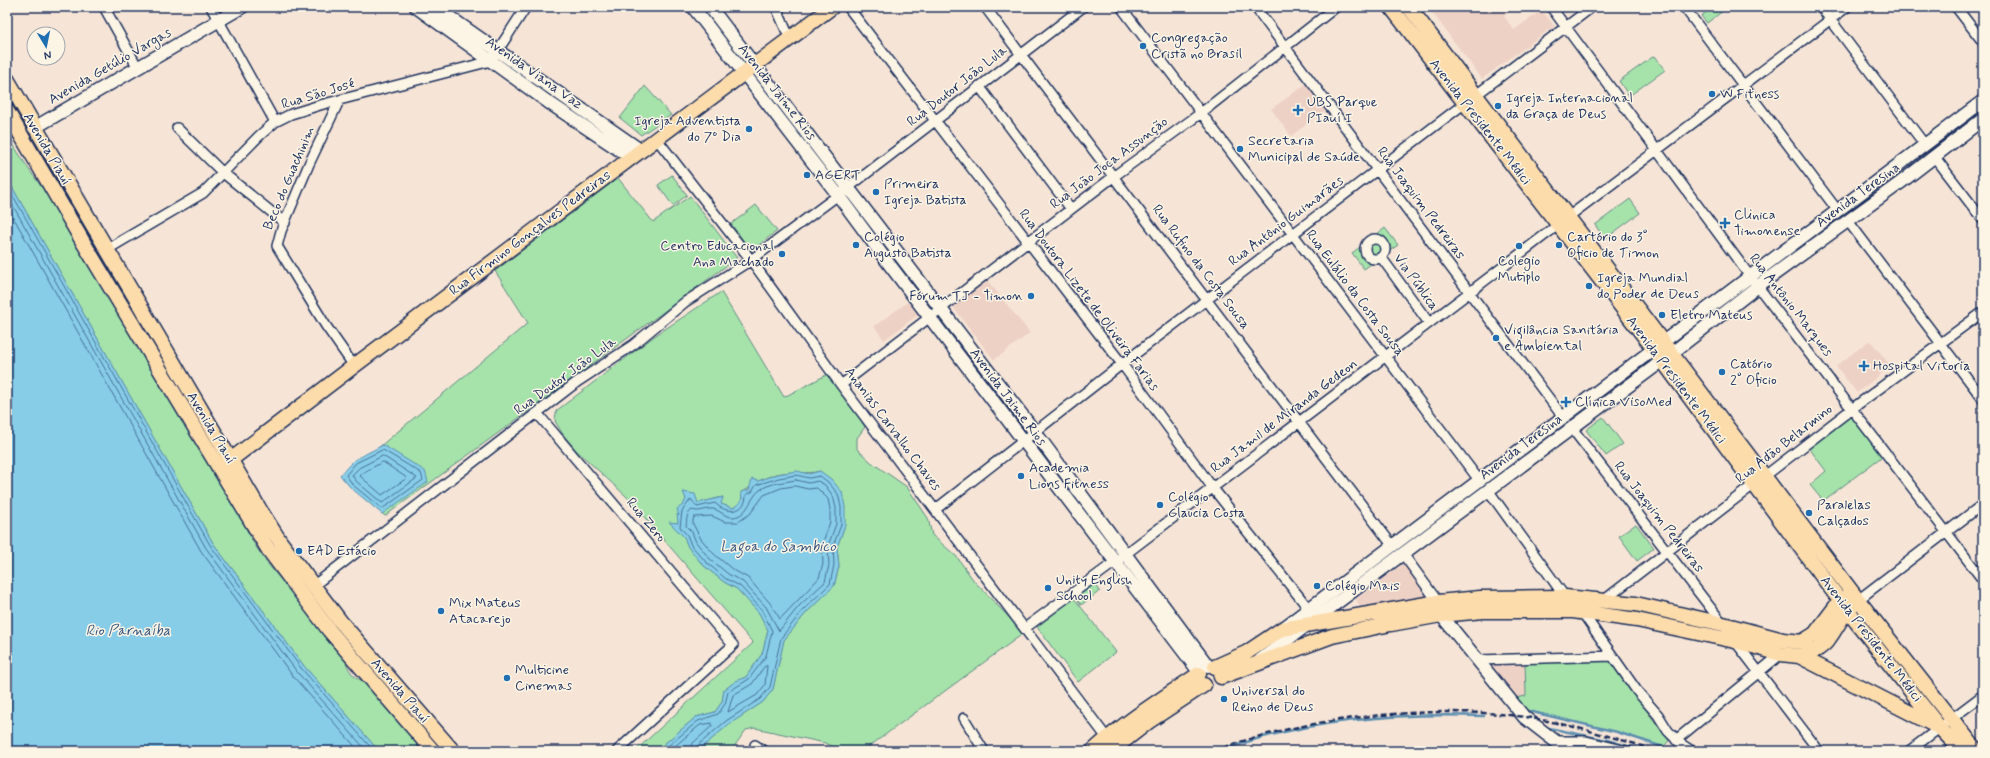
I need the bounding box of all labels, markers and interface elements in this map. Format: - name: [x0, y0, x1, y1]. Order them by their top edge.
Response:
- street label: Avenida Getúlio Vargas: [45, 23, 175, 109]
- north arrow: [26, 26, 66, 66]
- place label: Congregação Cristã no Brasil: [1151, 29, 1242, 63]
- street label: Avenida Viana Vaz: [482, 33, 586, 113]
- street label: Avenida Jaime Rios: [734, 40, 820, 144]
- street label: Rua Doutor João Lula: [903, 41, 1011, 131]
- marker: Congregação Cristã no Brasil: [1138, 41, 1148, 51]
- text: N: [43, 47, 52, 62]
- street label: Avenida Presidente Médici: [1425, 55, 1535, 189]
- street label: Rua São José: [279, 74, 357, 114]
- place label: W Fitness: [1720, 85, 1780, 103]
- place label: Igreja Internacional da Graça de Deus: [1506, 89, 1633, 123]
- marker: W Fitness: [1707, 89, 1717, 99]
- place label: UBS Parque PIauí I: [1307, 93, 1378, 127]
- marker: Igreja Internacional da Graça de Deus: [1493, 101, 1503, 111]
- marker: UBS Parque PIauí I: [1292, 104, 1304, 116]
- street label: Avenida Piauí: [19, 109, 75, 189]
- place label: Igreja Adventista do 7º Dia: [634, 112, 741, 146]
- street label: Rua João Joca Assunção: [1046, 113, 1172, 213]
- street label: Beco do Guachinim: [259, 123, 319, 233]
- marker: Igreja Adventista do 7º Dia: [744, 124, 754, 134]
- place label: Secretaria Municipal de Saúde: [1248, 132, 1360, 166]
- street label: Rua Joaquim Pedreiras: [1373, 143, 1469, 263]
- marker: Secretaria Municipal de Saúde: [1235, 144, 1245, 154]
- street label: Avenida Teresina: [1813, 158, 1904, 231]
- street label: Rua Firmino Gonçalves Pedreiras: [446, 166, 614, 300]
- place label: AGERT: [815, 166, 860, 184]
- marker: AGERT: [802, 170, 812, 180]
- street label: Rua Antônio Guimarães: [1225, 172, 1347, 270]
- place label: Primeira Igreja Batista: [884, 175, 967, 209]
- marker: Primeira Igreja Batista: [871, 187, 881, 197]
- street label: Rua Rufino da Costa Sousa: [1148, 201, 1254, 333]
- street label: Rua Doutora Lizete de Oliveira Farias: [1015, 205, 1163, 395]
- place label: Clinica Timonense: [1734, 206, 1801, 240]
- marker: Clinica Timonense: [1719, 217, 1731, 229]
- street label: Rua Eulálio da Costa Sousa: [1302, 226, 1408, 360]
- place label: Colégio Augusto Batista: [864, 228, 952, 262]
- place label: Cartório do 3° Oficio de Timon: [1567, 228, 1659, 262]
- place label: Centro Educacional Ana Machado: [660, 237, 774, 271]
- marker: Colégio Augusto Batista: [851, 240, 861, 250]
- marker: Cartório do 3° Oficio de Timon: [1554, 240, 1564, 250]
- marker: Colegio Mutiplo: [1514, 241, 1524, 251]
- marker: Centro Educacional Ana Machado: [777, 249, 787, 259]
- street label: Via Pública: [1389, 250, 1443, 314]
- street label: Rua Antônio Marques: [1745, 250, 1837, 360]
- place label: Colegio Mutiplo: [1498, 252, 1540, 286]
- place label: Igreja Mundial do Poder de Deus: [1597, 269, 1699, 303]
- marker: Igreja Mundial do Poder de Deus: [1584, 281, 1594, 291]
- place label: Fórum TJ - Timon: [909, 287, 1023, 305]
- marker: Fórum TJ - Timon: [1026, 291, 1036, 301]
- place label: Eletro Mateus: [1670, 306, 1753, 324]
- marker: Eletro Mateus: [1657, 310, 1667, 320]
- street label: Avenida Presidente Médici: [1622, 312, 1730, 448]
- place label: Vigilância Sanitária e Ambiental: [1504, 321, 1619, 355]
- street label: Rua Doutor João Lula: [510, 332, 620, 419]
- marker: Vigilância Sanitária e Ambiental: [1491, 333, 1501, 343]
- street label: Avenida Jaime Rios: [965, 345, 1051, 449]
- street label: Rua Jamil de Miranda Gedeon: [1207, 355, 1361, 477]
- place label: Catório 2° Oficio: [1730, 355, 1777, 389]
- place label: Hospital Vitoria: [1873, 357, 1971, 375]
- marker: Hospital Vitoria: [1858, 360, 1870, 372]
- street label: Ananias Carvalho Chaves: [841, 364, 945, 494]
- marker: Catório 2° Oficio: [1717, 367, 1727, 377]
- street label: Avenida Piauí: [182, 389, 240, 467]
- place label: Clínica VisoMed: [1575, 393, 1672, 411]
- marker: Clínica VisoMed: [1560, 396, 1572, 408]
- street label: Rua Adão Belarmino: [1732, 400, 1836, 488]
- street label: Avenida Teresina: [1476, 410, 1566, 484]
- street label: Rua Joaquim Pedreiras: [1610, 458, 1708, 576]
- place label: Academia Lions Fitness: [1029, 459, 1109, 493]
- marker: Academia Lions Fitness: [1016, 471, 1026, 481]
- place label: Colégio Glaucia Costa: [1168, 488, 1245, 522]
- street label: Rua Zero: [622, 494, 670, 546]
- place label: Paralelas Calçados: [1817, 496, 1871, 530]
- marker: Colégio Glaucia Costa: [1155, 500, 1165, 510]
- marker: Paralelas Calçados: [1804, 508, 1814, 518]
- water label: Lagoa do Sambico: [720, 537, 836, 559]
- place label: EAD Estácio: [307, 542, 376, 560]
- marker: EAD Estácio: [294, 546, 304, 556]
- place label: Unity English School: [1056, 571, 1133, 605]
- street label: Avenida Presidente Médici: [1816, 572, 1926, 706]
- place label: Colégio Mais: [1325, 577, 1399, 595]
- marker: Colégio Mais: [1312, 581, 1322, 591]
- marker: Unity English School: [1043, 583, 1053, 593]
- place label: Mix Mateus Atacarejo: [449, 594, 520, 628]
- marker: Mix Mateus Atacarejo: [436, 606, 446, 616]
- water label: Rio Parnaíba: [86, 621, 171, 641]
- street label: Avenida Piauí: [367, 655, 433, 727]
- place label: Multicine Cinemas: [515, 661, 572, 695]
- marker: Multicine Cinemas: [502, 673, 512, 683]
- place label: Universal do Reino de Deus: [1232, 682, 1313, 716]
- marker: Universal do Reino de Deus: [1219, 694, 1229, 704]

